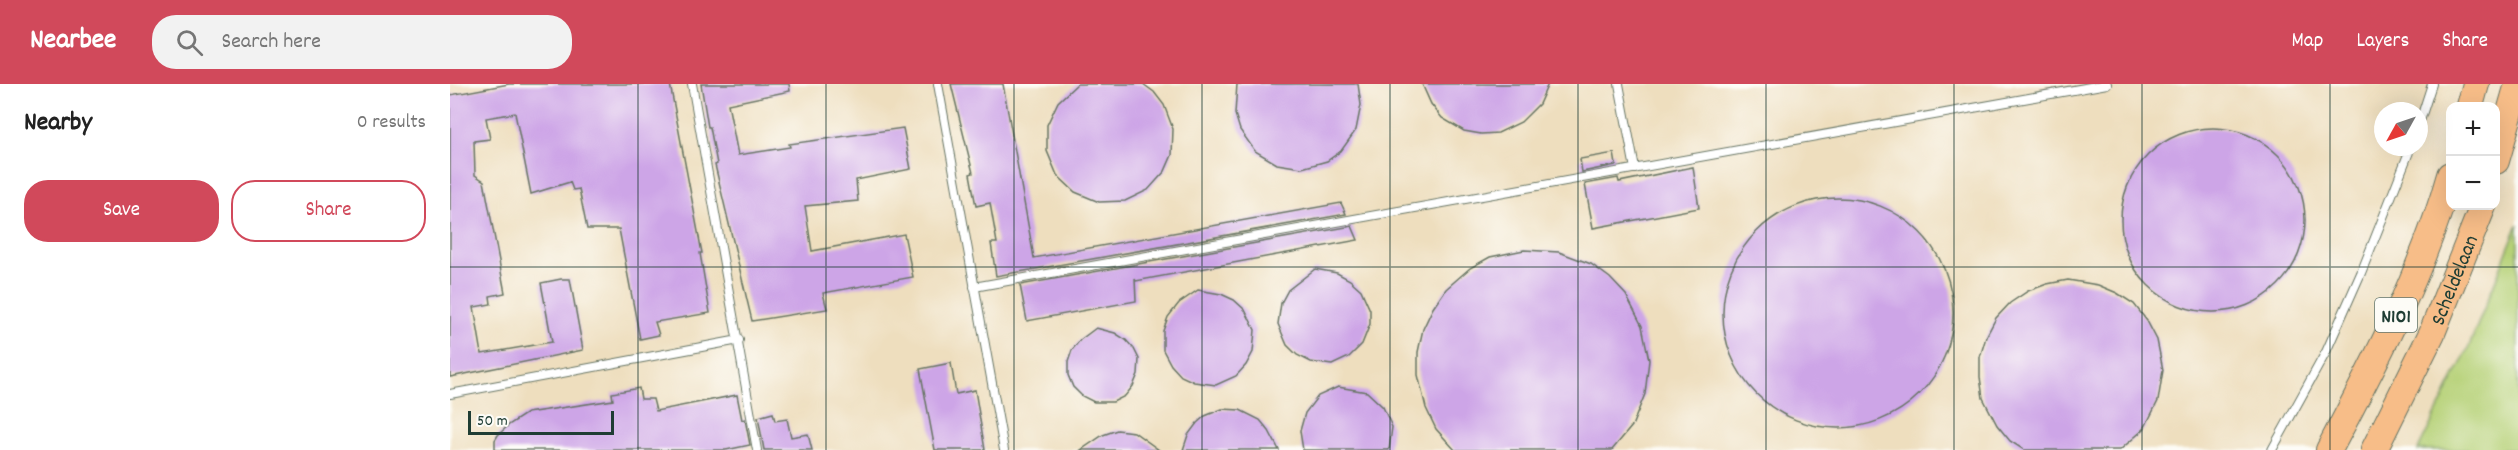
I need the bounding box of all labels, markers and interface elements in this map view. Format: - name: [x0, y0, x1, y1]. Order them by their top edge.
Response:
- search box: [152, 15, 572, 69]
- text: Nearbee: [30, 22, 116, 62]
- icon: search: [173, 26, 206, 59]
- text: Search here: [221, 27, 321, 58]
- text: Map: [2292, 27, 2323, 57]
- text: Layers: [2356, 27, 2409, 57]
- text: Share: [2442, 27, 2488, 57]
- north arrow: [2374, 102, 2428, 156]
- map controls: [2446, 102, 2500, 210]
- button: +: [2446, 102, 2500, 156]
- text: Nearby: [24, 105, 92, 142]
- text: 0 results: [357, 109, 426, 137]
- button: −: [2446, 156, 2500, 210]
- button: Save: [24, 180, 219, 242]
- button: Share: [231, 180, 426, 242]
- street label: Scheldelaan: [2425, 231, 2488, 331]
- road number: N101: [2375, 298, 2417, 332]
- scale bar: [468, 408, 614, 436]
- text: 50 m: [477, 410, 508, 433]

